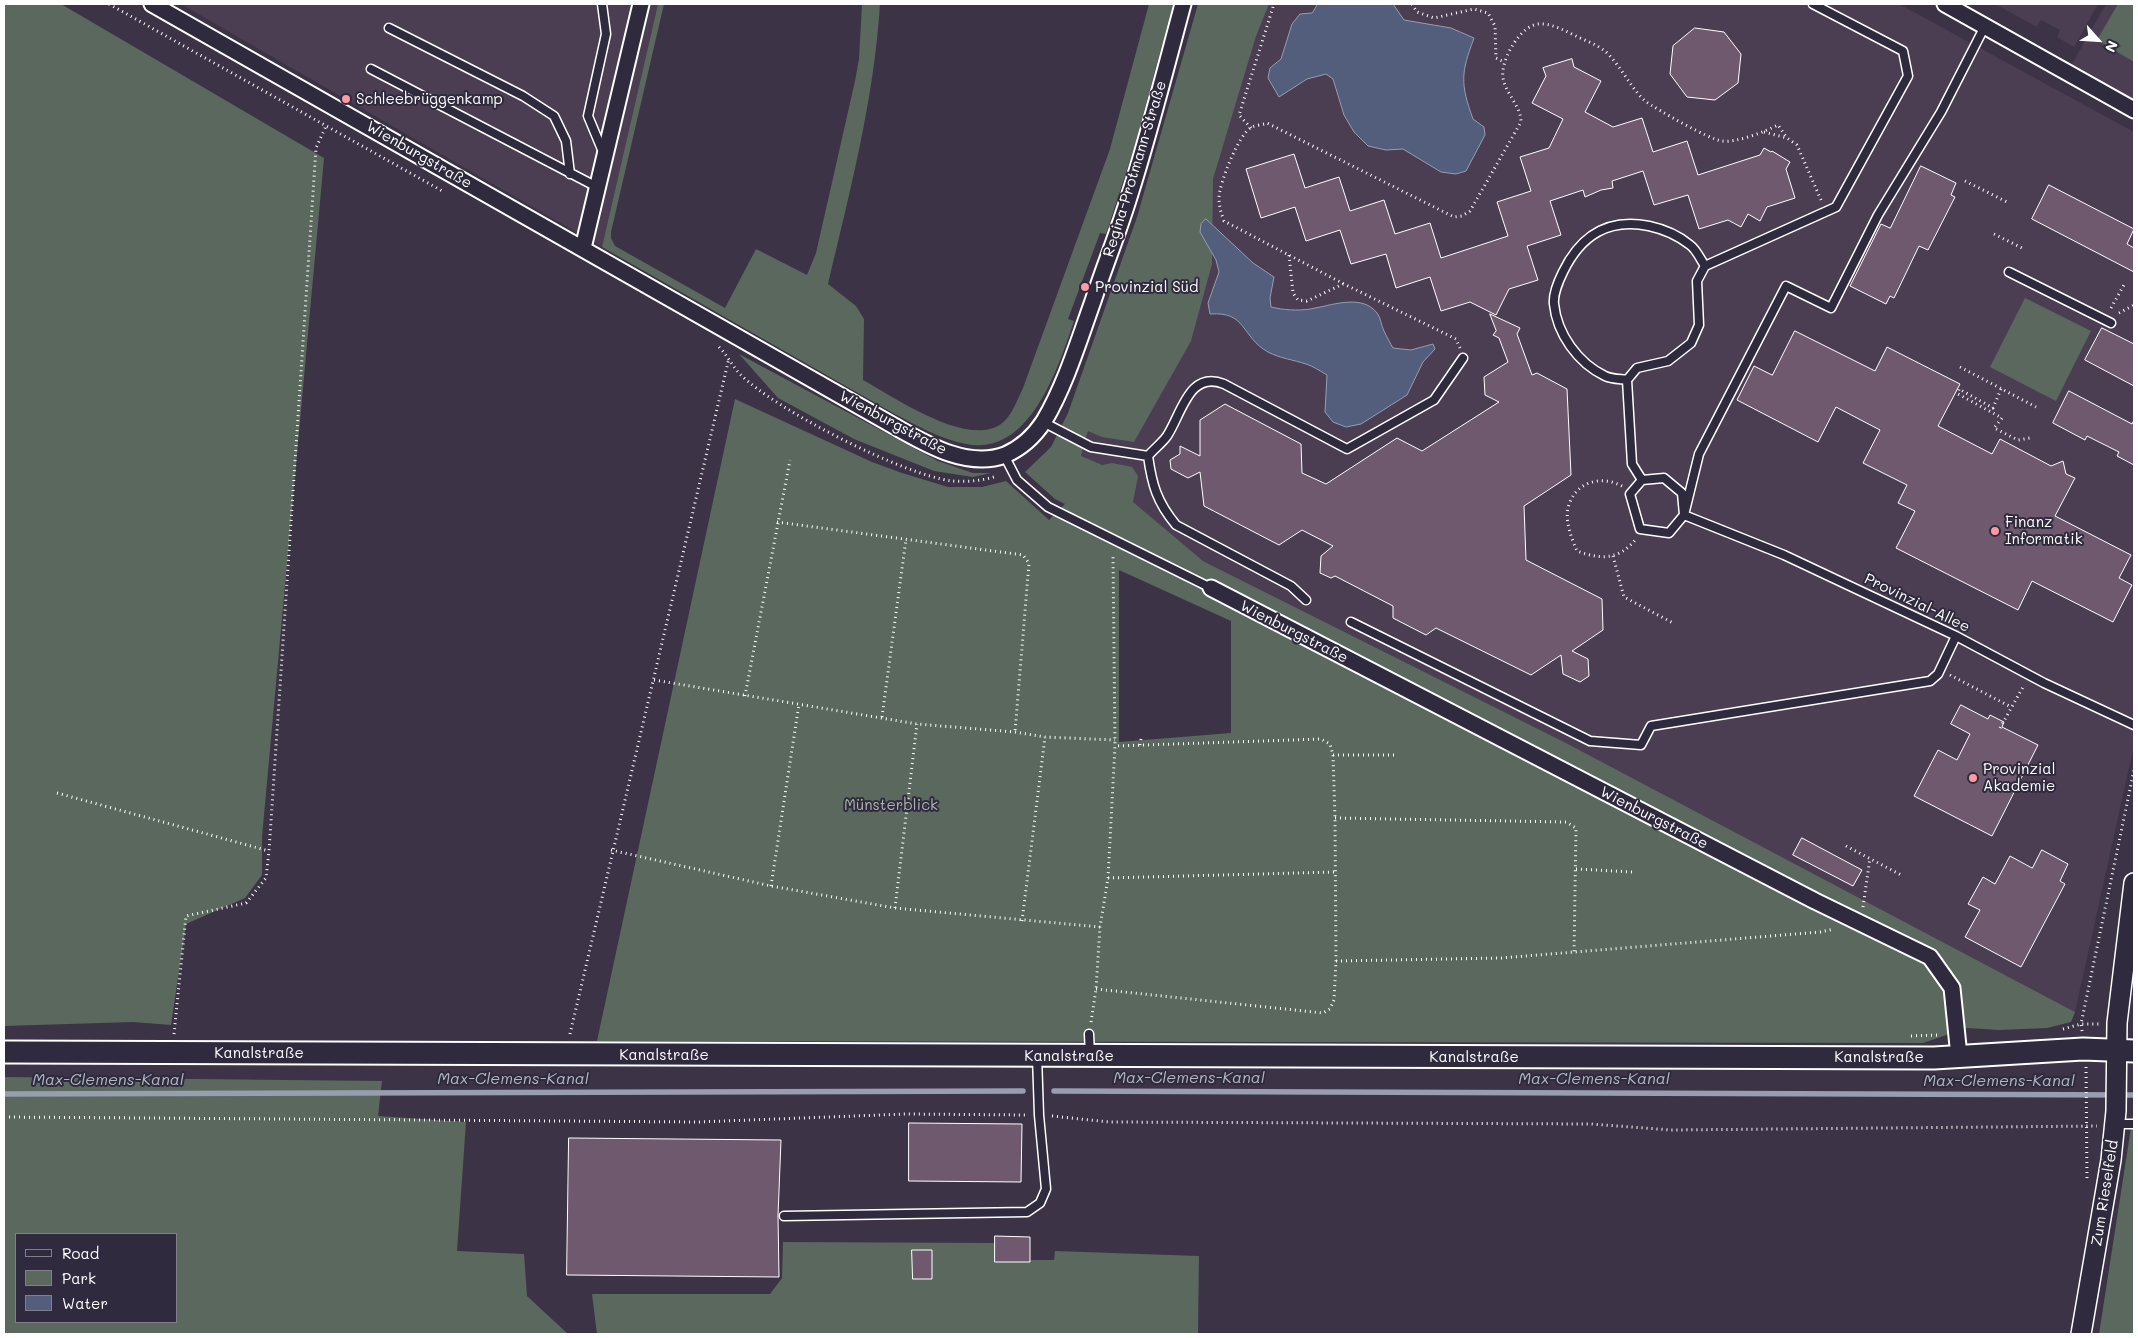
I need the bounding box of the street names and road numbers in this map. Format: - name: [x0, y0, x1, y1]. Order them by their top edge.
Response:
- street label: Regina-Protmann-Straße: [1100, 79, 1170, 259]
- street label: Wienburgstraße: [363, 117, 475, 193]
- street label: Wienburgstraße: [836, 387, 950, 459]
- street label: Provinzial-Allee: [1861, 570, 1973, 636]
- street label: Wienburgstraße: [1237, 597, 1351, 667]
- street label: Wienburgstraße: [1597, 783, 1711, 853]
- street label: Kanalstraße: [214, 1044, 304, 1062]
- street label: Kanalstraße: [619, 1046, 709, 1064]
- street label: Kanalstraße: [1024, 1047, 1114, 1065]
- street label: Kanalstraße: [1429, 1048, 1519, 1066]
- street label: Kanalstraße: [1834, 1048, 1924, 1066]
- street label: Zum Rieselfeld: [2088, 1139, 2122, 1247]

